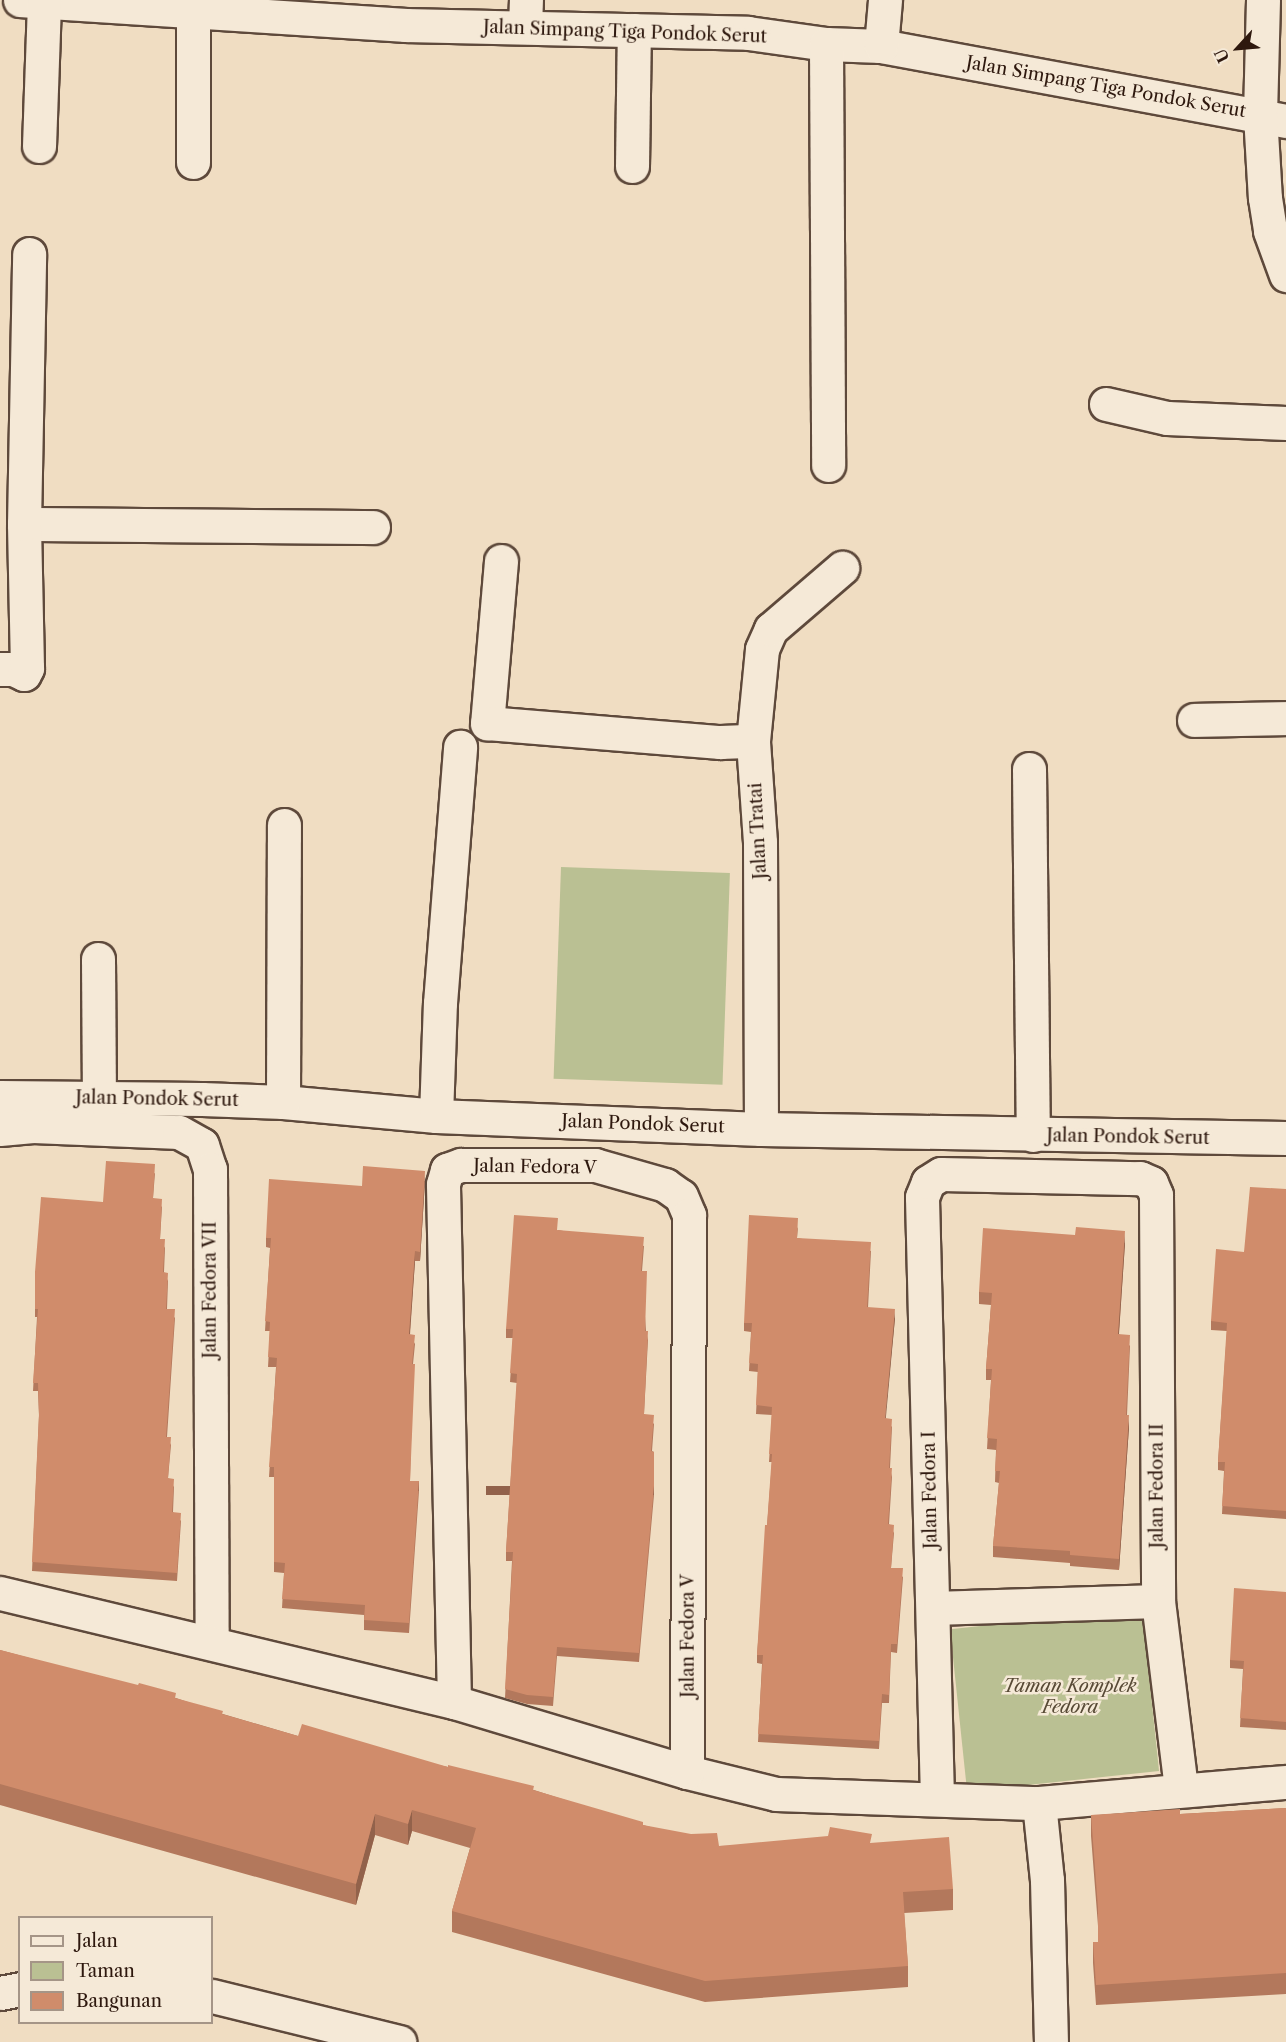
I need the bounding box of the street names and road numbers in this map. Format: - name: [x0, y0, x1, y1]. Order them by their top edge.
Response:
- street label: Jalan Simpang Tiga Pondok Serut: [482, 16, 768, 48]
- street label: Jalan Simpang Tiga Pondok Serut: [964, 52, 1248, 122]
- street label: Jalan Tratai: [745, 782, 771, 880]
- street label: Jalan Pondok Serut: [75, 1087, 239, 1111]
- street label: Jalan Pondok Serut: [561, 1110, 725, 1138]
- street label: Jalan Pondok Serut: [1046, 1125, 1210, 1149]
- street label: Jalan Fedora V: [473, 1155, 597, 1179]
- street label: Jalan Fedora VII: [199, 1221, 221, 1359]
- street label: Jalan Fedora II: [1146, 1424, 1168, 1548]
- street label: Jalan Fedora I: [918, 1431, 942, 1549]
- street label: Jalan Fedora V: [677, 1574, 699, 1698]

